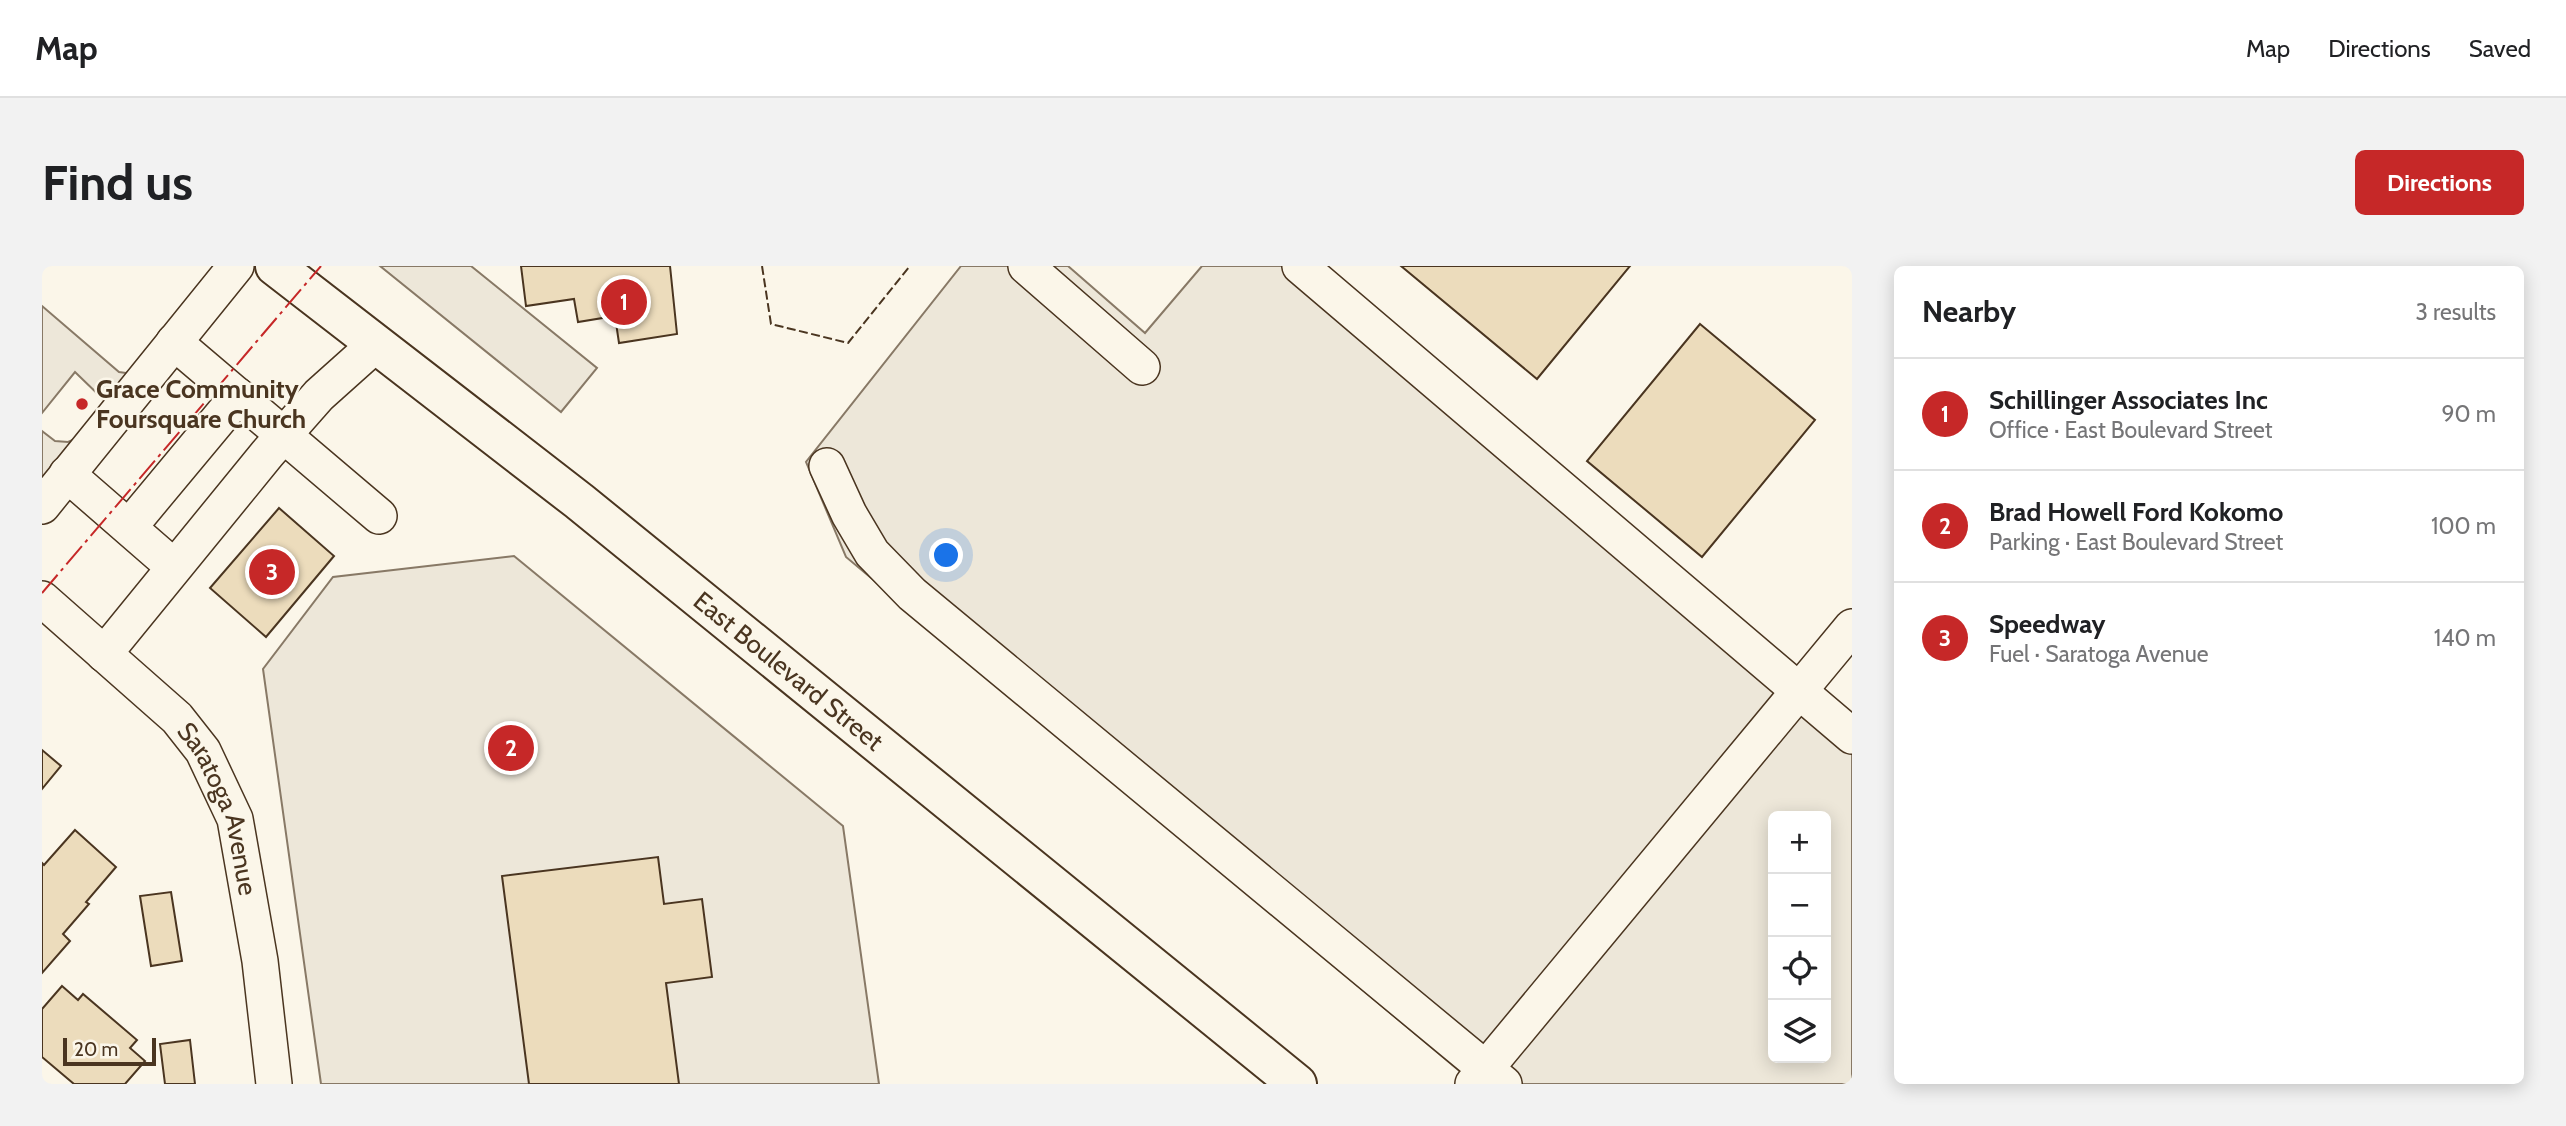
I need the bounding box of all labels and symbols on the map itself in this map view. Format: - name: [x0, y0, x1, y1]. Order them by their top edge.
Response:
- pin: 1: [601, 276, 647, 328]
- place label: Grace Community Foursquare Church: [96, 373, 306, 435]
- marker: Grace Community Foursquare Church: [74, 396, 90, 412]
- your location: [929, 538, 963, 572]
- pin: 3: [249, 546, 295, 598]
- street label: East Boulevard Street: [687, 585, 890, 758]
- street label: Saratoga Avenue: [170, 716, 264, 898]
- pin: 2: [488, 722, 534, 774]
- scale bar: [63, 1035, 156, 1067]

